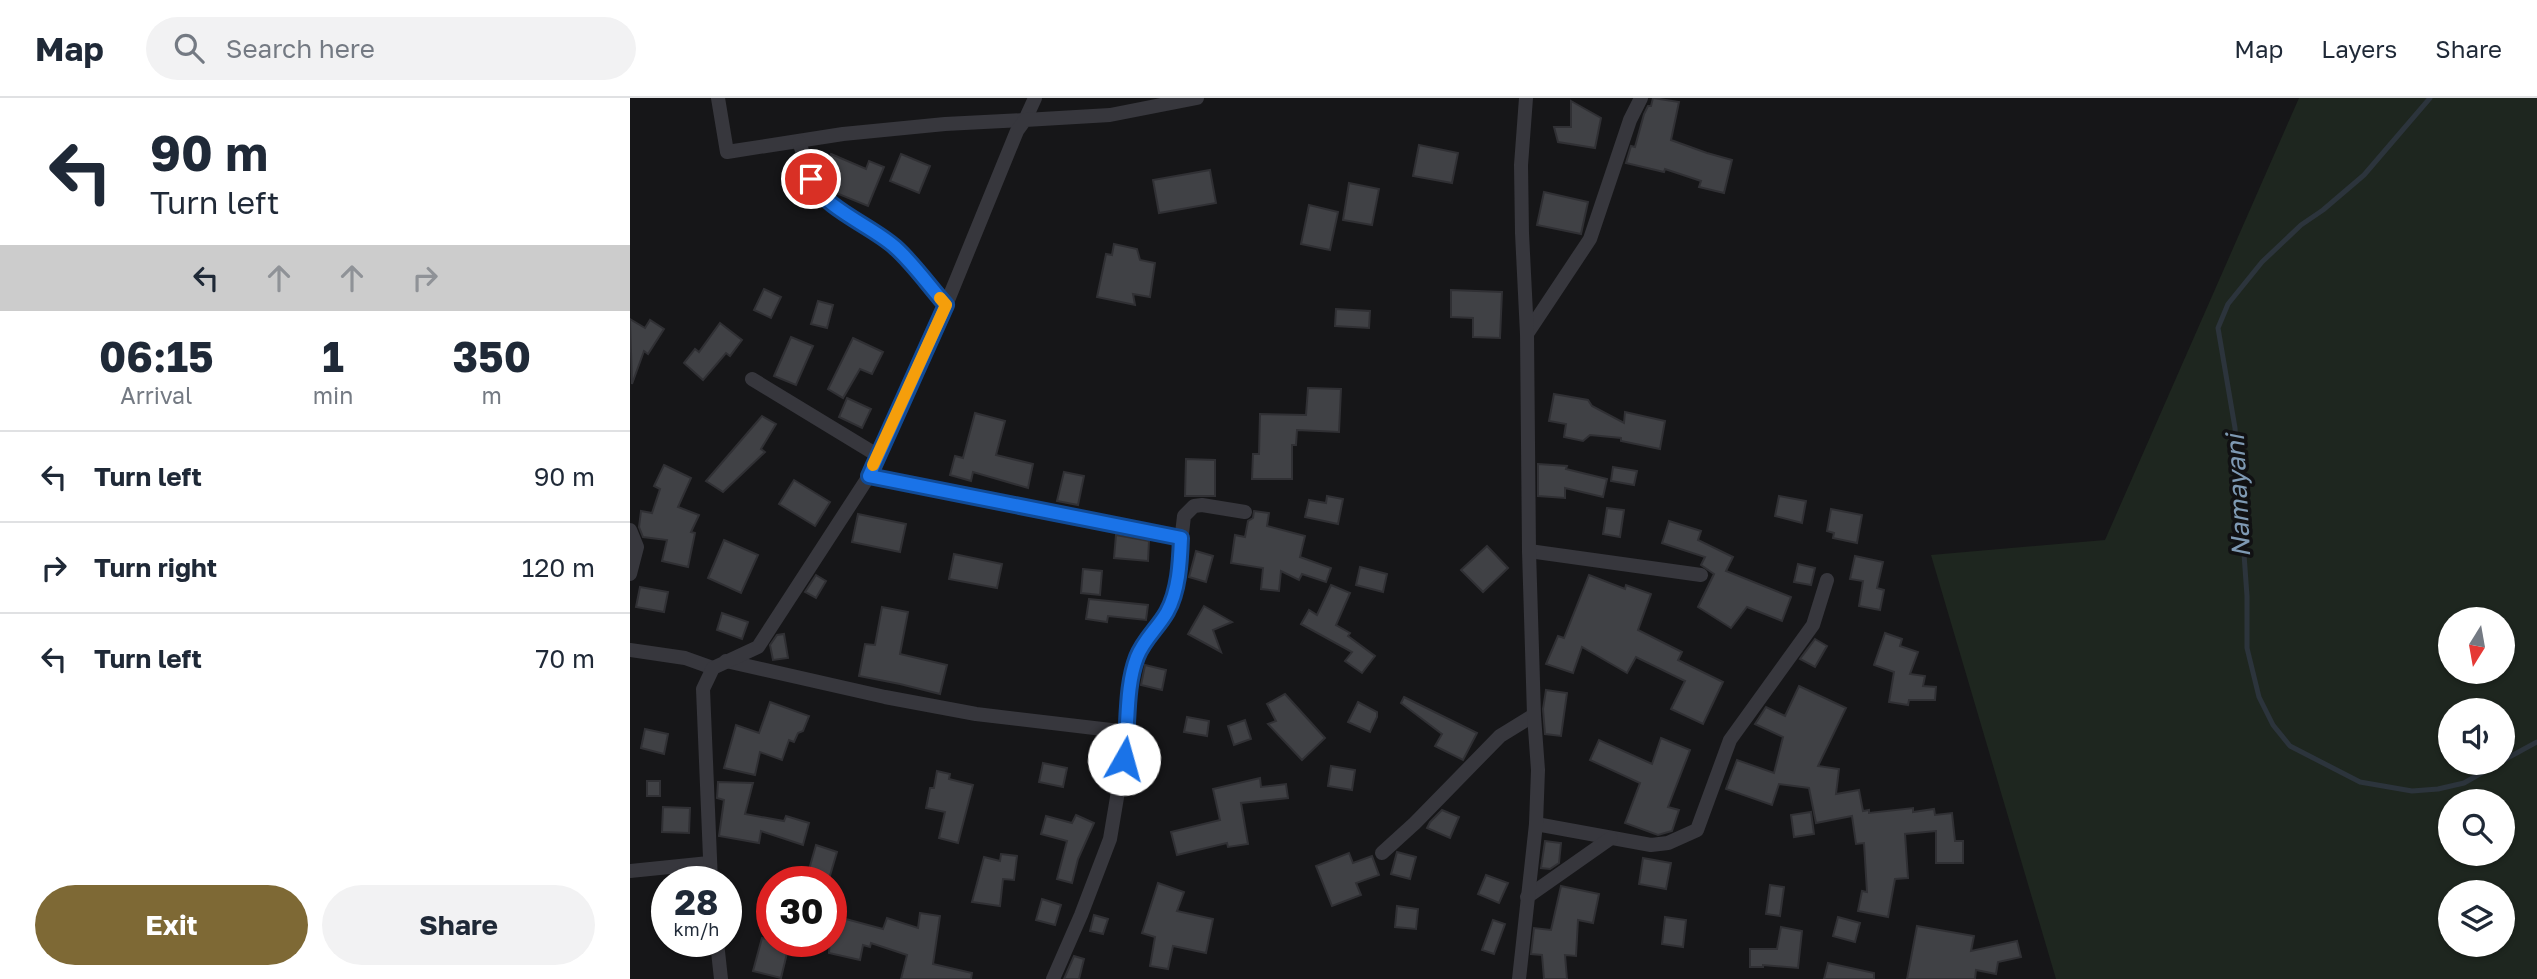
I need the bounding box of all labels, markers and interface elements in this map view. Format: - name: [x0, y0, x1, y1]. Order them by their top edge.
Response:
- search box: [146, 17, 636, 80]
- text: Map: [35, 29, 104, 68]
- icon: search: [170, 29, 208, 67]
- text: Search here: [226, 33, 375, 64]
- text: Map: [2234, 34, 2283, 63]
- text: Layers: [2321, 34, 2397, 63]
- text: Share: [2435, 34, 2502, 63]
- text: 90 m: [150, 123, 268, 182]
- icon: left: [35, 126, 126, 217]
- pin: [781, 149, 841, 209]
- icon: arrive: [792, 160, 830, 198]
- text: Turn left: [150, 183, 279, 221]
- icon: left: [187, 259, 225, 297]
- icon: ahead: [260, 259, 298, 297]
- icon: ahead: [333, 259, 371, 297]
- icon: right: [406, 259, 444, 297]
- text: 06:15: [99, 331, 214, 381]
- text: 1: [322, 331, 344, 381]
- text: 350: [452, 331, 531, 381]
- text: Arrival: [120, 381, 192, 409]
- text: min: [313, 381, 353, 409]
- text: m: [481, 381, 502, 409]
- water label: Namayani: [2219, 431, 2256, 558]
- icon: left: [35, 458, 73, 496]
- text: Turn left: [94, 461, 202, 492]
- text: 90 m: [534, 461, 595, 492]
- icon: right: [35, 549, 73, 587]
- text: Turn right: [94, 552, 217, 583]
- text: 120 m: [522, 552, 595, 583]
- north arrow: [2438, 607, 2515, 684]
- map controls: [2438, 607, 2515, 957]
- icon: left: [35, 640, 73, 678]
- text: Turn left: [94, 643, 202, 674]
- text: 70 m: [536, 643, 595, 674]
- button: sound: [2438, 698, 2515, 775]
- position arrow: [1087, 722, 1161, 796]
- button: search: [2438, 789, 2515, 866]
- speed limit sign: 30: [756, 866, 847, 957]
- button: layers: [2438, 880, 2515, 957]
- text: 28: [675, 881, 718, 923]
- button: Exit: [35, 885, 308, 965]
- button: Share: [322, 885, 595, 965]
- text: km/h: [674, 918, 719, 940]

